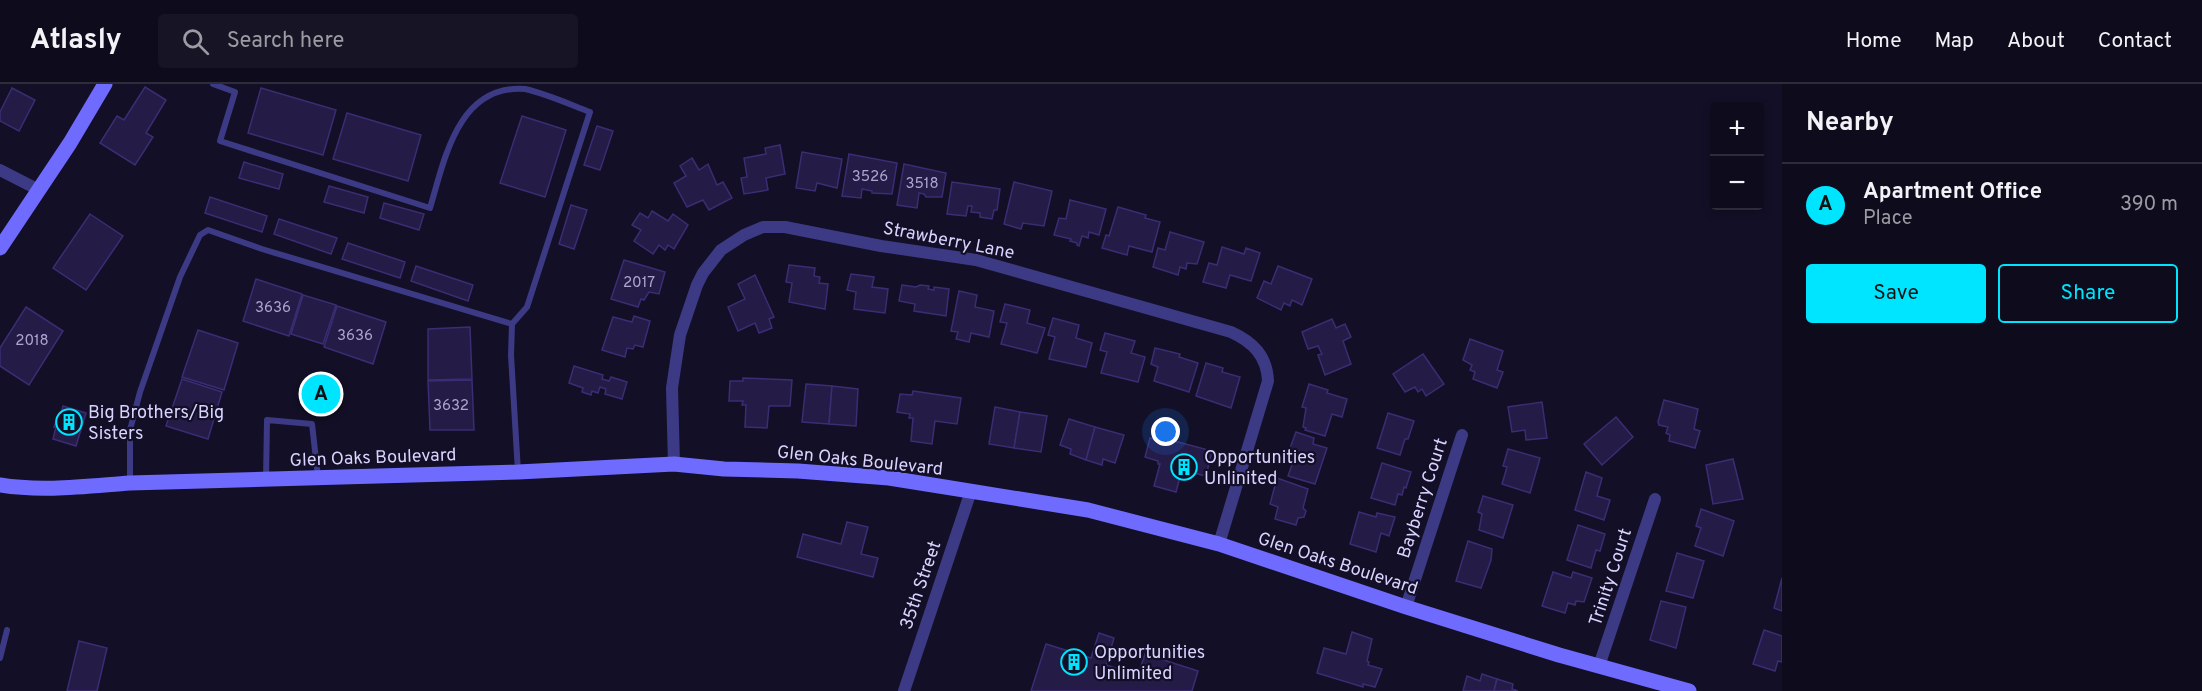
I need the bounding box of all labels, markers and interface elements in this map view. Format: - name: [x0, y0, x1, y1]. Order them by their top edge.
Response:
- search box: [158, 14, 578, 68]
- text: Atlasly: [30, 23, 122, 59]
- icon: search: [179, 25, 212, 58]
- text: Search here: [227, 28, 344, 55]
- text: Home: [1846, 28, 1902, 55]
- text: Map: [1935, 28, 1974, 55]
- text: About: [2007, 28, 2065, 55]
- text: Contact: [2098, 28, 2172, 55]
- map controls: [1710, 102, 1764, 210]
- button: +: [1710, 102, 1764, 156]
- text: Nearby: [1806, 107, 1894, 140]
- button: −: [1710, 156, 1764, 210]
- house number: 3526: [852, 168, 888, 187]
- house number: 3518: [905, 175, 939, 194]
- text: Apartment Office: [1863, 179, 2042, 206]
- text: A: [1818, 192, 1833, 218]
- text: 390 m: [2120, 192, 2178, 218]
- text: Place: [1863, 206, 1913, 232]
- street label: Strawberry Lane: [881, 217, 1016, 265]
- button: Save: [1806, 264, 1986, 323]
- button: Share: [1998, 264, 2178, 323]
- house number: 2017: [623, 274, 655, 293]
- house number: 3636: [255, 299, 291, 318]
- house number: 3636: [337, 327, 373, 346]
- house number: 2018: [15, 332, 49, 351]
- pin: A: [302, 372, 340, 416]
- house number: 3632: [433, 397, 469, 416]
- place label: Big Brothers/Big Sisters: [88, 402, 224, 446]
- building icon: Big Brothers/Big Sisters: [54, 407, 84, 437]
- your location: [1151, 417, 1180, 446]
- street label: Bayberry Court: [1393, 435, 1454, 562]
- street label: Glen Oaks Boulevard: [776, 441, 944, 482]
- street label: Glen Oaks Boulevard: [289, 444, 457, 473]
- place label: Opportunities Unlinited: [1204, 447, 1315, 491]
- building icon: Opportunities Unlinited: [1169, 452, 1199, 482]
- street label: Trinity Court: [1585, 526, 1638, 629]
- street label: Glen Oaks Boulevard: [1255, 528, 1420, 601]
- street label: 35th Street: [896, 538, 947, 633]
- place label: Opportunities Unlimited: [1094, 642, 1205, 686]
- building icon: Opportunities Unlimited: [1059, 647, 1089, 677]

